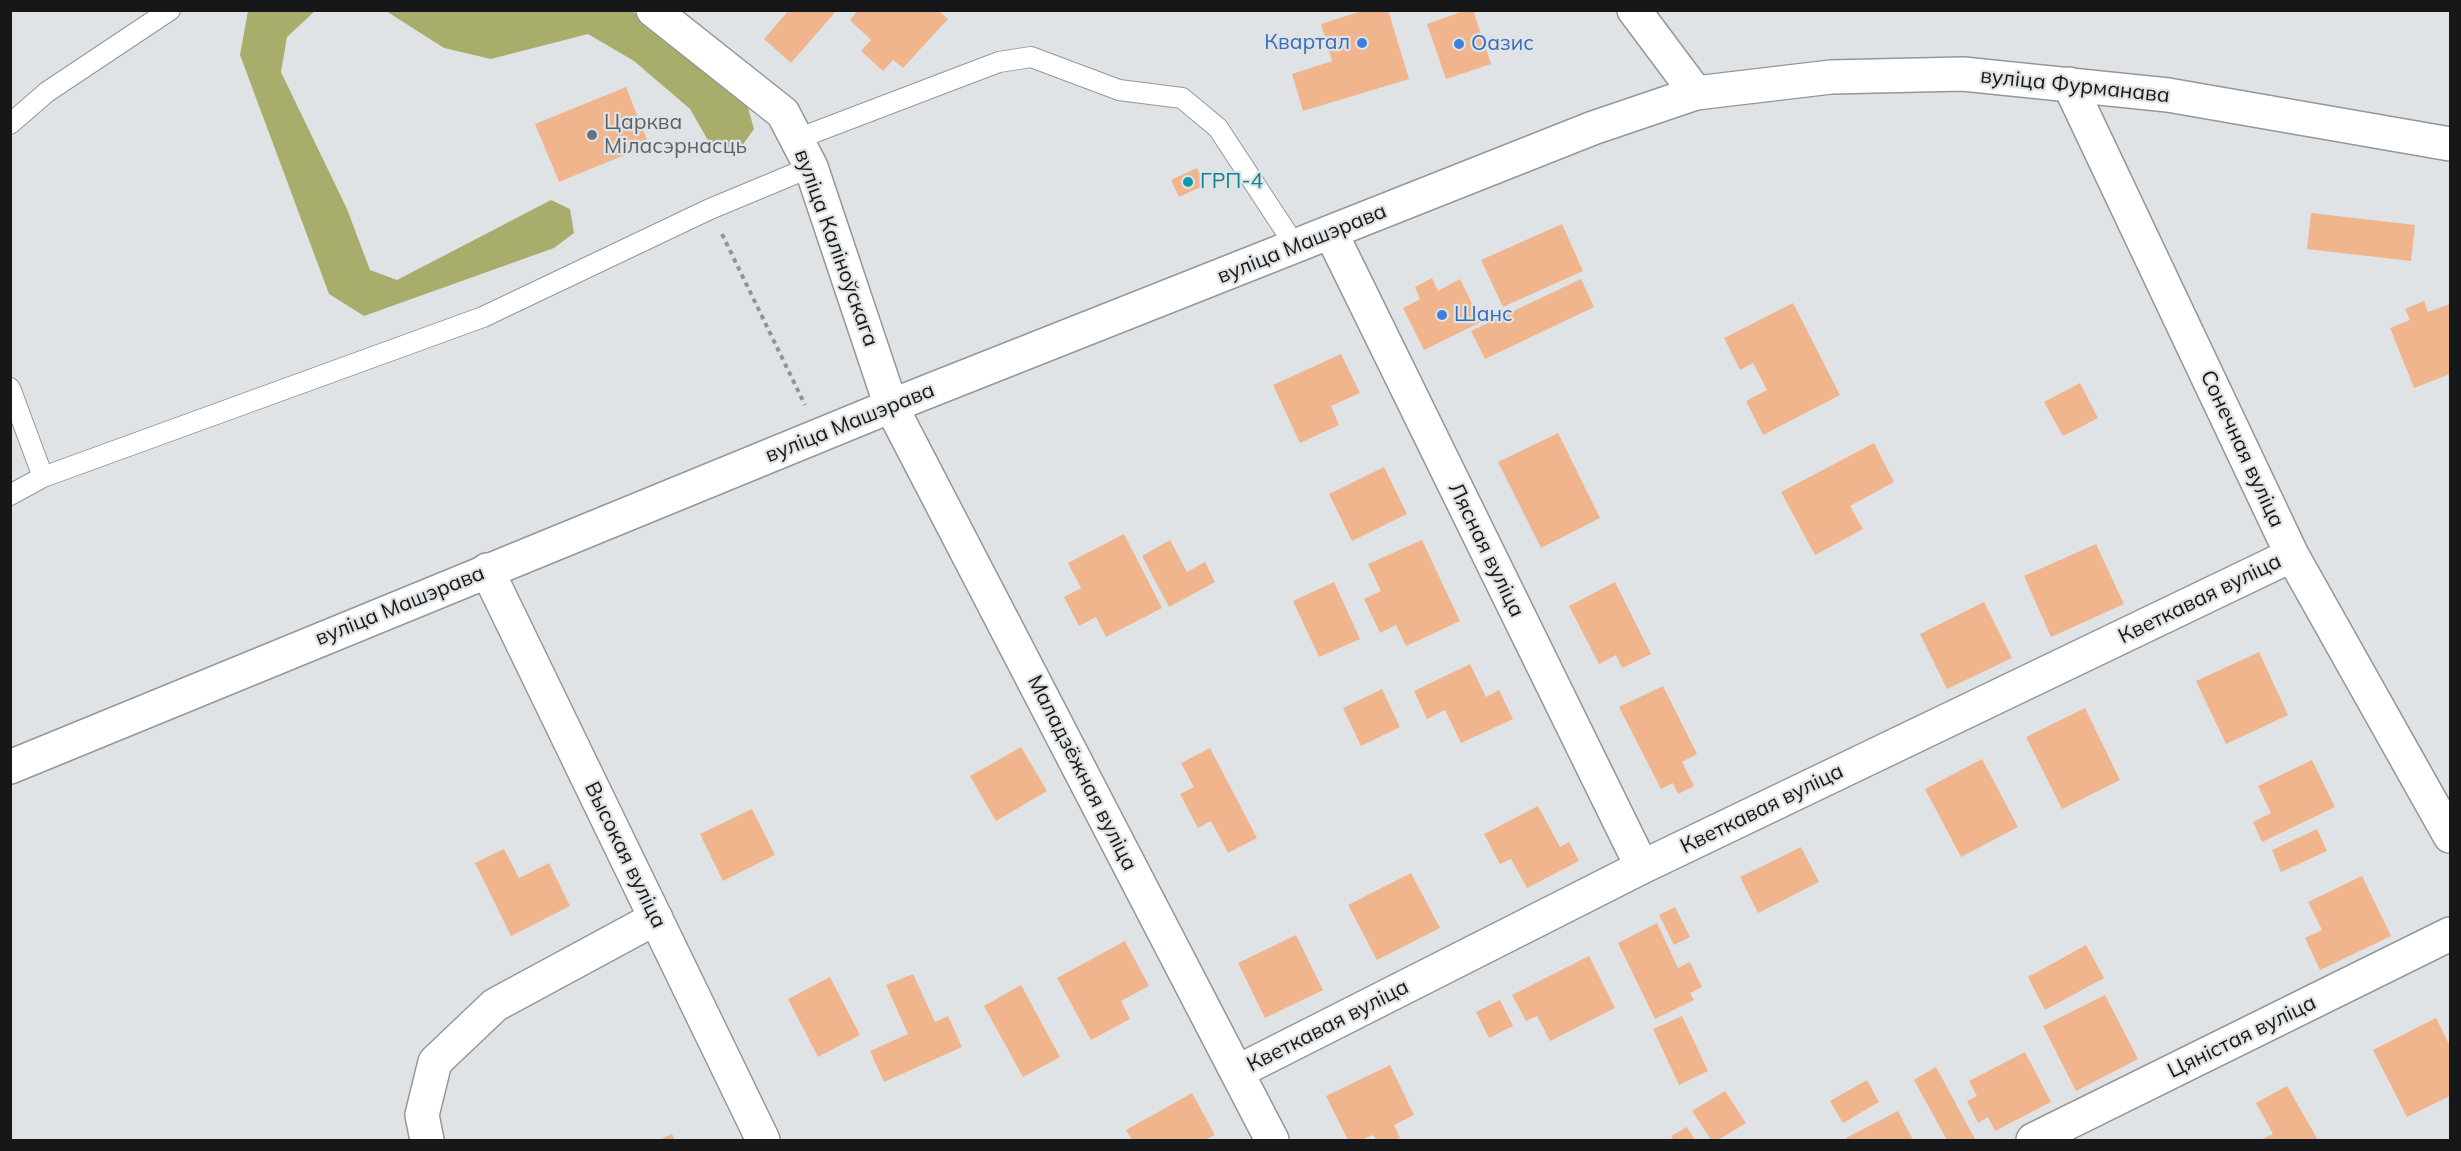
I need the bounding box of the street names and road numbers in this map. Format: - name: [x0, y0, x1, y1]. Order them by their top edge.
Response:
- street label: вуліца Фурманава: [1979, 64, 2171, 108]
- street label: вуліца Каліноўскага: [789, 146, 883, 350]
- street label: вуліца Машэрава: [1214, 199, 1390, 289]
- street label: Сонечная вуліца: [2195, 366, 2289, 532]
- street label: вуліца Машэрава: [762, 378, 938, 468]
- street label: Лясная вуліца: [1443, 479, 1529, 621]
- street label: Кветкавая вуліца: [2114, 549, 2286, 649]
- street label: вуліца Машэрава: [312, 561, 488, 651]
- street label: Маладзёжная вуліца: [1022, 671, 1142, 875]
- street label: Кветкавая вуліца: [1676, 759, 1848, 859]
- street label: Высокая вуліца: [579, 778, 671, 932]
- street label: Кветкавая вуліца: [1243, 974, 1413, 1078]
- street label: Цяністая вуліца: [2164, 990, 2320, 1084]

